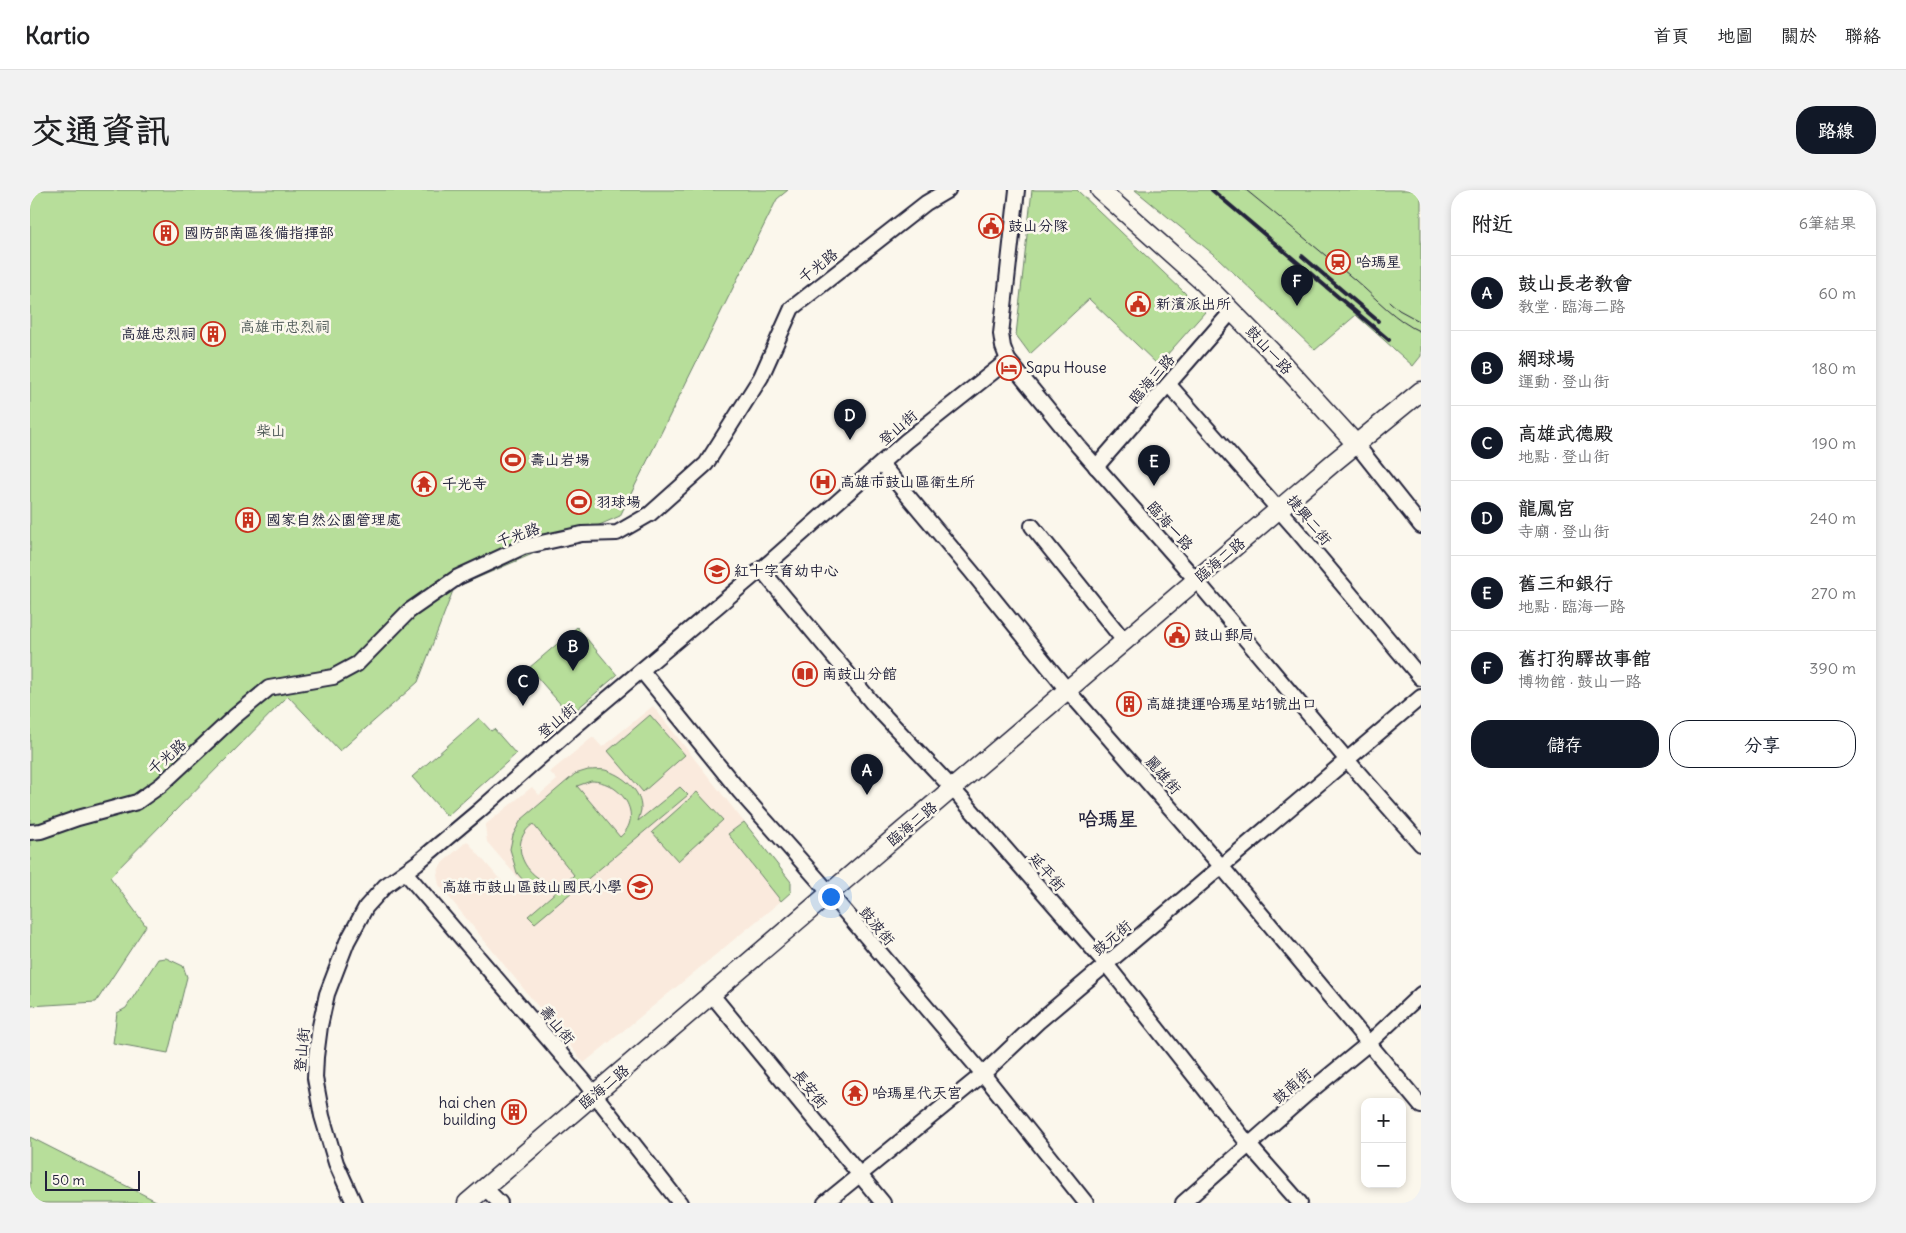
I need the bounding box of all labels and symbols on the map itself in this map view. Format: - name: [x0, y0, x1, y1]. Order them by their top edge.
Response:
- public building icon: 鼓山分隊: [978, 213, 1004, 239]
- place label: 鼓山分隊: [1008, 216, 1068, 235]
- building icon: 國防部南區後備指揮部: [153, 220, 179, 246]
- place label: 國防部南區後備指揮部: [184, 223, 334, 242]
- street label: 千光路: [794, 244, 841, 287]
- station icon: 哈瑪星: [1325, 249, 1351, 275]
- place label: 哈瑪星: [1356, 252, 1401, 271]
- pin: F: [1281, 265, 1313, 306]
- public building icon: 新濱派出所: [1125, 291, 1151, 317]
- place label: 新濱派出所: [1156, 294, 1231, 313]
- park label: 高雄市忠烈祠: [240, 317, 330, 336]
- building icon: 高雄忠烈祠: [200, 321, 226, 347]
- street label: 鼓山一路: [1242, 321, 1297, 378]
- place label: 高雄忠烈祠: [121, 324, 196, 343]
- street label: 臨海三路: [1125, 350, 1178, 408]
- hotel icon: Sapu House: [996, 355, 1022, 381]
- place label: Sapu House: [1026, 358, 1107, 377]
- pin: D: [834, 399, 866, 440]
- street label: 登山街: [874, 406, 921, 450]
- park label: 柴山: [256, 421, 286, 440]
- pin: E: [1138, 445, 1170, 486]
- sports icon: 壽山岩場: [500, 447, 526, 473]
- place label: 壽山岩場: [530, 450, 590, 469]
- hospital icon: 高雄市鼓山區衛生所: [810, 469, 836, 495]
- temple icon: 千光寺: [411, 471, 437, 497]
- place label: 高雄市鼓山區衛生所: [840, 472, 975, 491]
- place label: 千光寺: [442, 474, 487, 493]
- sports icon: 羽球場: [566, 489, 592, 515]
- street label: 捷興二街: [1283, 491, 1336, 549]
- place label: 羽球場: [596, 492, 641, 511]
- street label: 臨海一路: [1143, 497, 1198, 554]
- building icon: 國家自然公園管理處: [235, 507, 261, 533]
- place label: 國家自然公園管理處: [266, 510, 401, 529]
- street label: 千光路: [493, 518, 542, 551]
- street label: 臨海二路: [1191, 533, 1249, 586]
- school or university icon: 紅十字育幼中心: [704, 558, 730, 584]
- place label: 紅十字育幼中心: [734, 561, 839, 580]
- public building icon: 鼓山郵局: [1164, 622, 1190, 648]
- place label: 鼓山郵局: [1194, 625, 1254, 644]
- pin: B: [557, 630, 589, 671]
- library icon: 南鼓山分館: [792, 661, 818, 687]
- place label: 南鼓山分館: [822, 664, 897, 683]
- pin: C: [507, 665, 539, 706]
- building icon: 高雄捷運哈瑪星站1號出口: [1116, 691, 1142, 717]
- place label: 高雄捷運哈瑪星站1號出口: [1146, 694, 1317, 713]
- street label: 登山街: [533, 699, 580, 742]
- street label: 千光路: [143, 735, 190, 779]
- street label: 麗雄街: [1141, 751, 1185, 798]
- pin: A: [851, 754, 883, 795]
- street label: 臨海二路: [883, 797, 941, 850]
- district label: 哈瑪星: [1078, 806, 1138, 831]
- street label: 延平街: [1025, 848, 1069, 895]
- school or university icon: 高雄市鼓山區鼓山國民小學: [627, 874, 653, 900]
- place label: 高雄市鼓山區鼓山國民小學: [442, 877, 622, 896]
- your location: [818, 884, 844, 910]
- street label: 鼓波街: [856, 902, 899, 949]
- street label: 鼓元街: [1088, 916, 1135, 959]
- street label: 壽山街: [536, 1001, 579, 1048]
- street label: 登山街: [290, 1027, 313, 1073]
- street label: 臨海二路: [575, 1060, 633, 1113]
- street label: 鼓南街: [1268, 1064, 1315, 1108]
- street label: 長安街: [789, 1065, 832, 1112]
- temple icon: 哈瑪星代天宮: [842, 1080, 868, 1106]
- place label: 哈瑪星代天宮: [872, 1083, 962, 1102]
- place label: hai chen building: [439, 1093, 496, 1129]
- building icon: hai chen building: [501, 1099, 527, 1125]
- scale bar: [45, 1168, 140, 1191]

